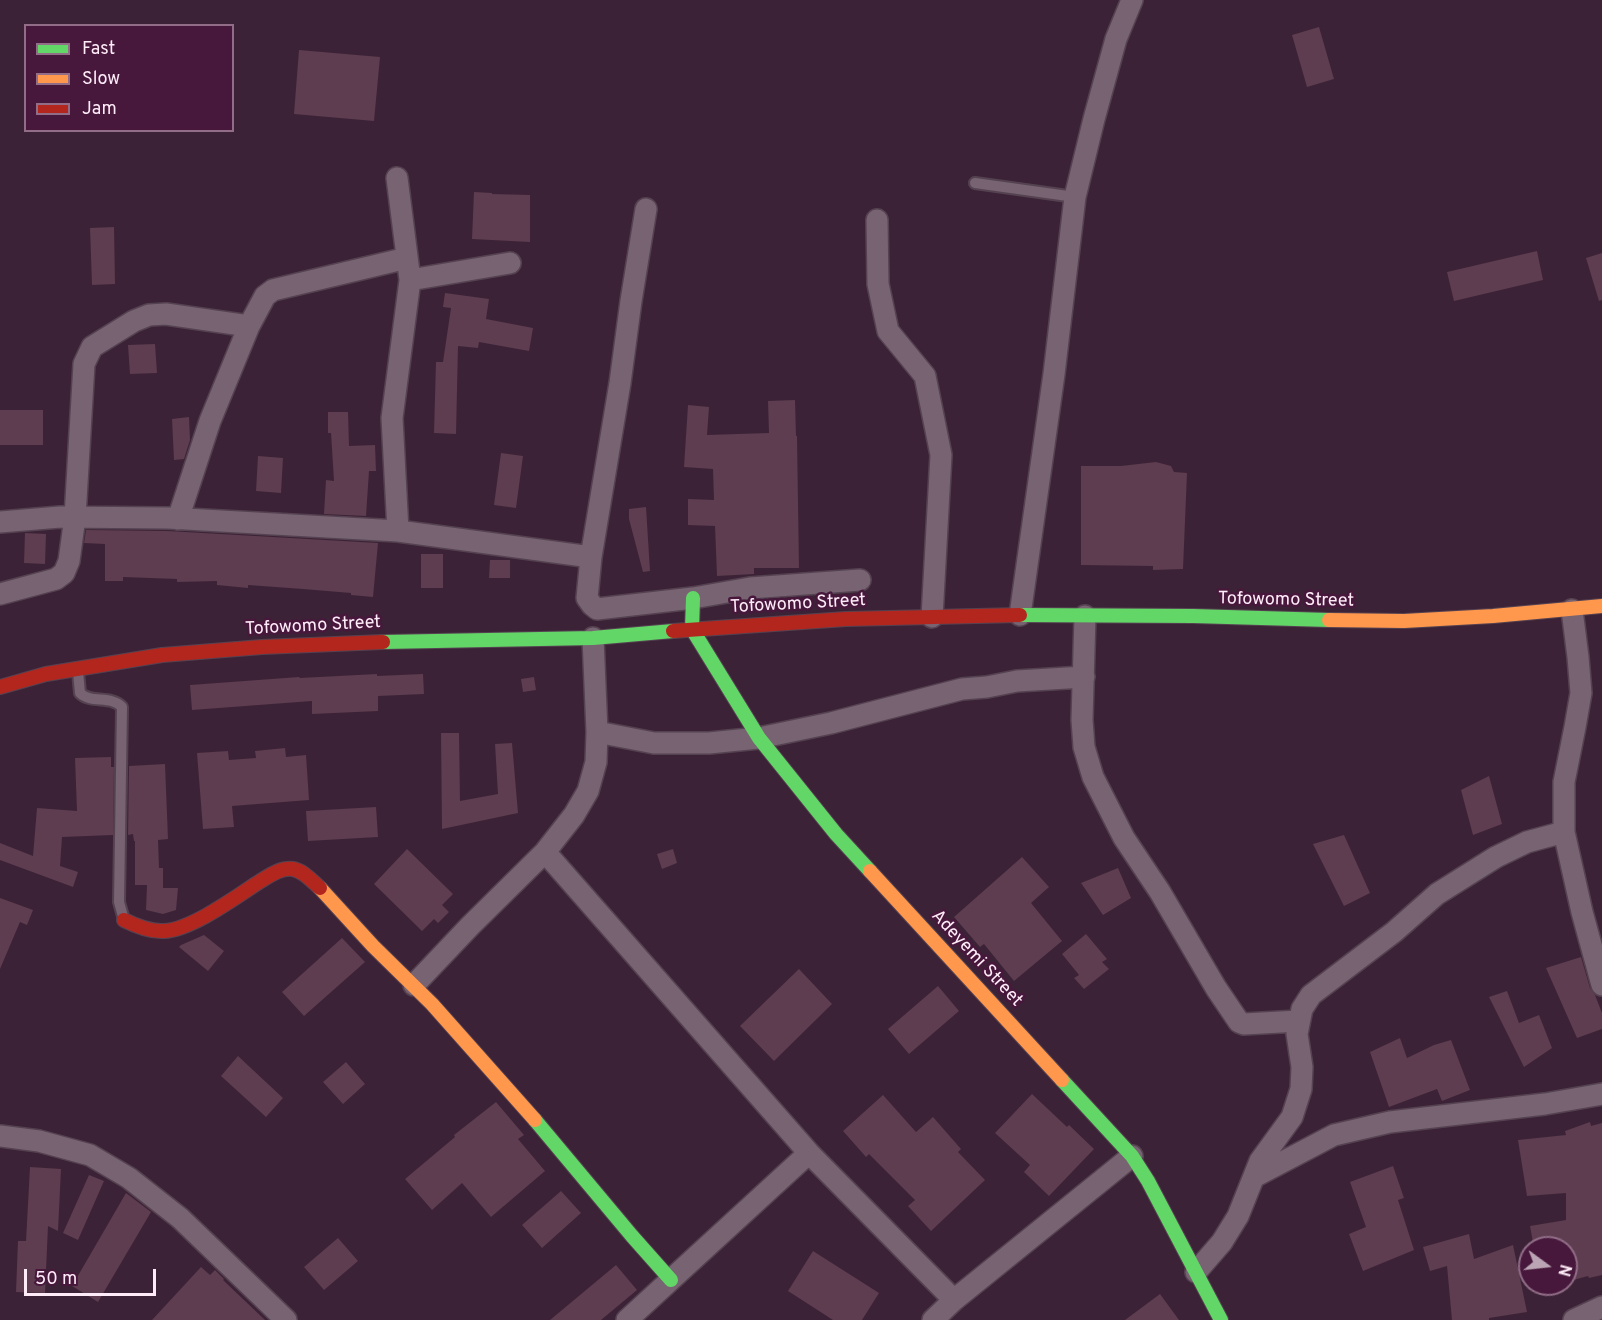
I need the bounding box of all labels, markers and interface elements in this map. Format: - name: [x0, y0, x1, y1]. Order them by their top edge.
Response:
- legend: [24, 24, 234, 132]
- text: Fast: [82, 38, 115, 61]
- text: Slow: [82, 68, 120, 91]
- text: Jam: [82, 98, 117, 121]
- street label: Tofowomo Street: [1218, 589, 1354, 613]
- street label: Tofowomo Street: [729, 591, 867, 619]
- street label: Tofowomo Street: [244, 613, 382, 641]
- street label: Adeyemi Street: [926, 906, 1026, 1012]
- north arrow: [1518, 1236, 1578, 1296]
- scale bar: [27, 1257, 159, 1295]
- text: N: [1552, 1262, 1575, 1278]
- text: 50 m: [35, 1268, 77, 1291]

